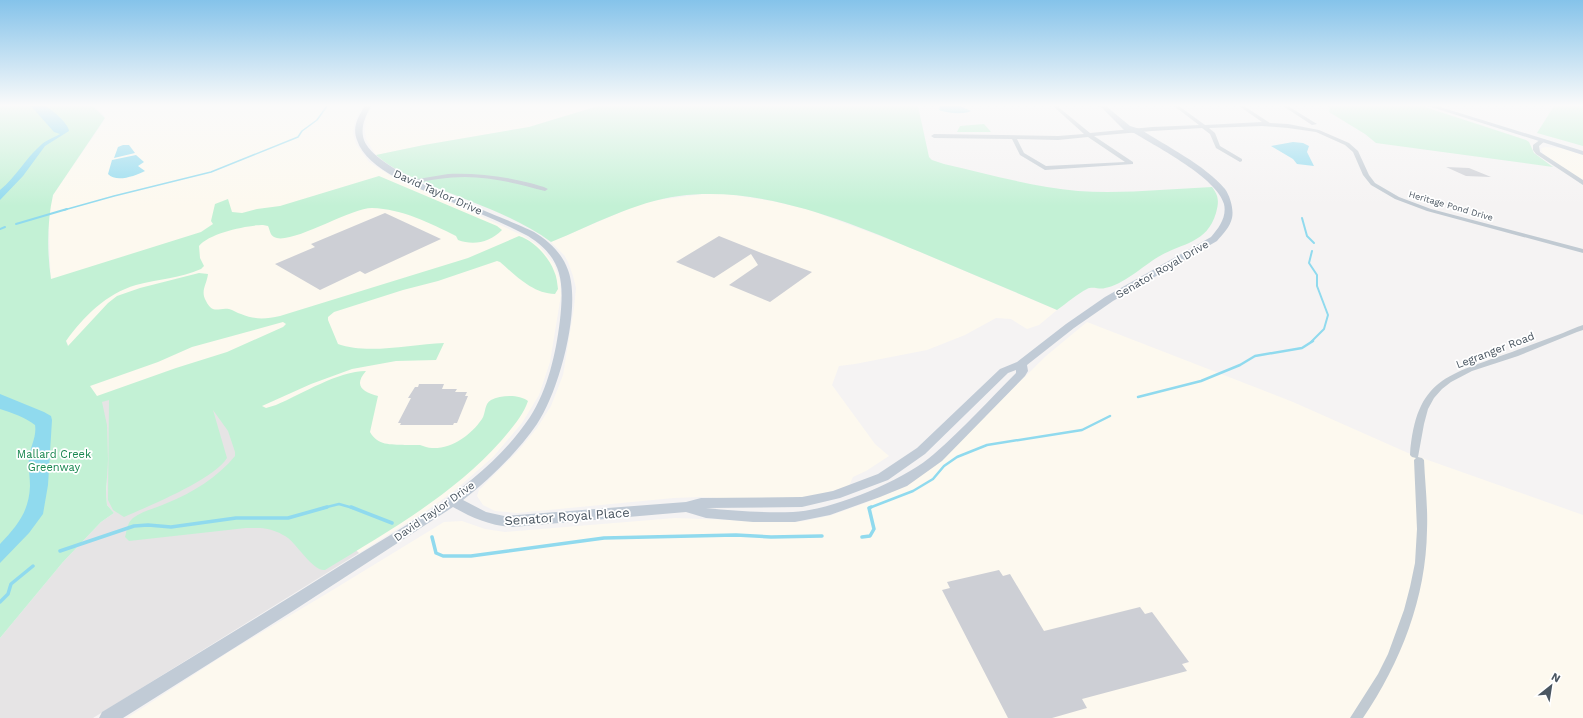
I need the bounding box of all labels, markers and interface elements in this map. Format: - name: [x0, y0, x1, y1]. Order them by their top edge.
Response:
- street label: David Taylor Drive: [392, 167, 484, 218]
- street label: Heritage Pond Drive: [1408, 189, 1494, 223]
- street label: Senator Royal Drive: [1114, 238, 1211, 301]
- street label: Legranger Road: [1454, 330, 1536, 371]
- park label: Mallard Creek Greenway: [17, 448, 91, 474]
- street label: David Taylor Drive: [391, 479, 477, 544]
- street label: Senator Royal Place: [504, 505, 630, 528]
- north arrow: [1531, 666, 1571, 706]
- text: N: [1549, 670, 1563, 685]

